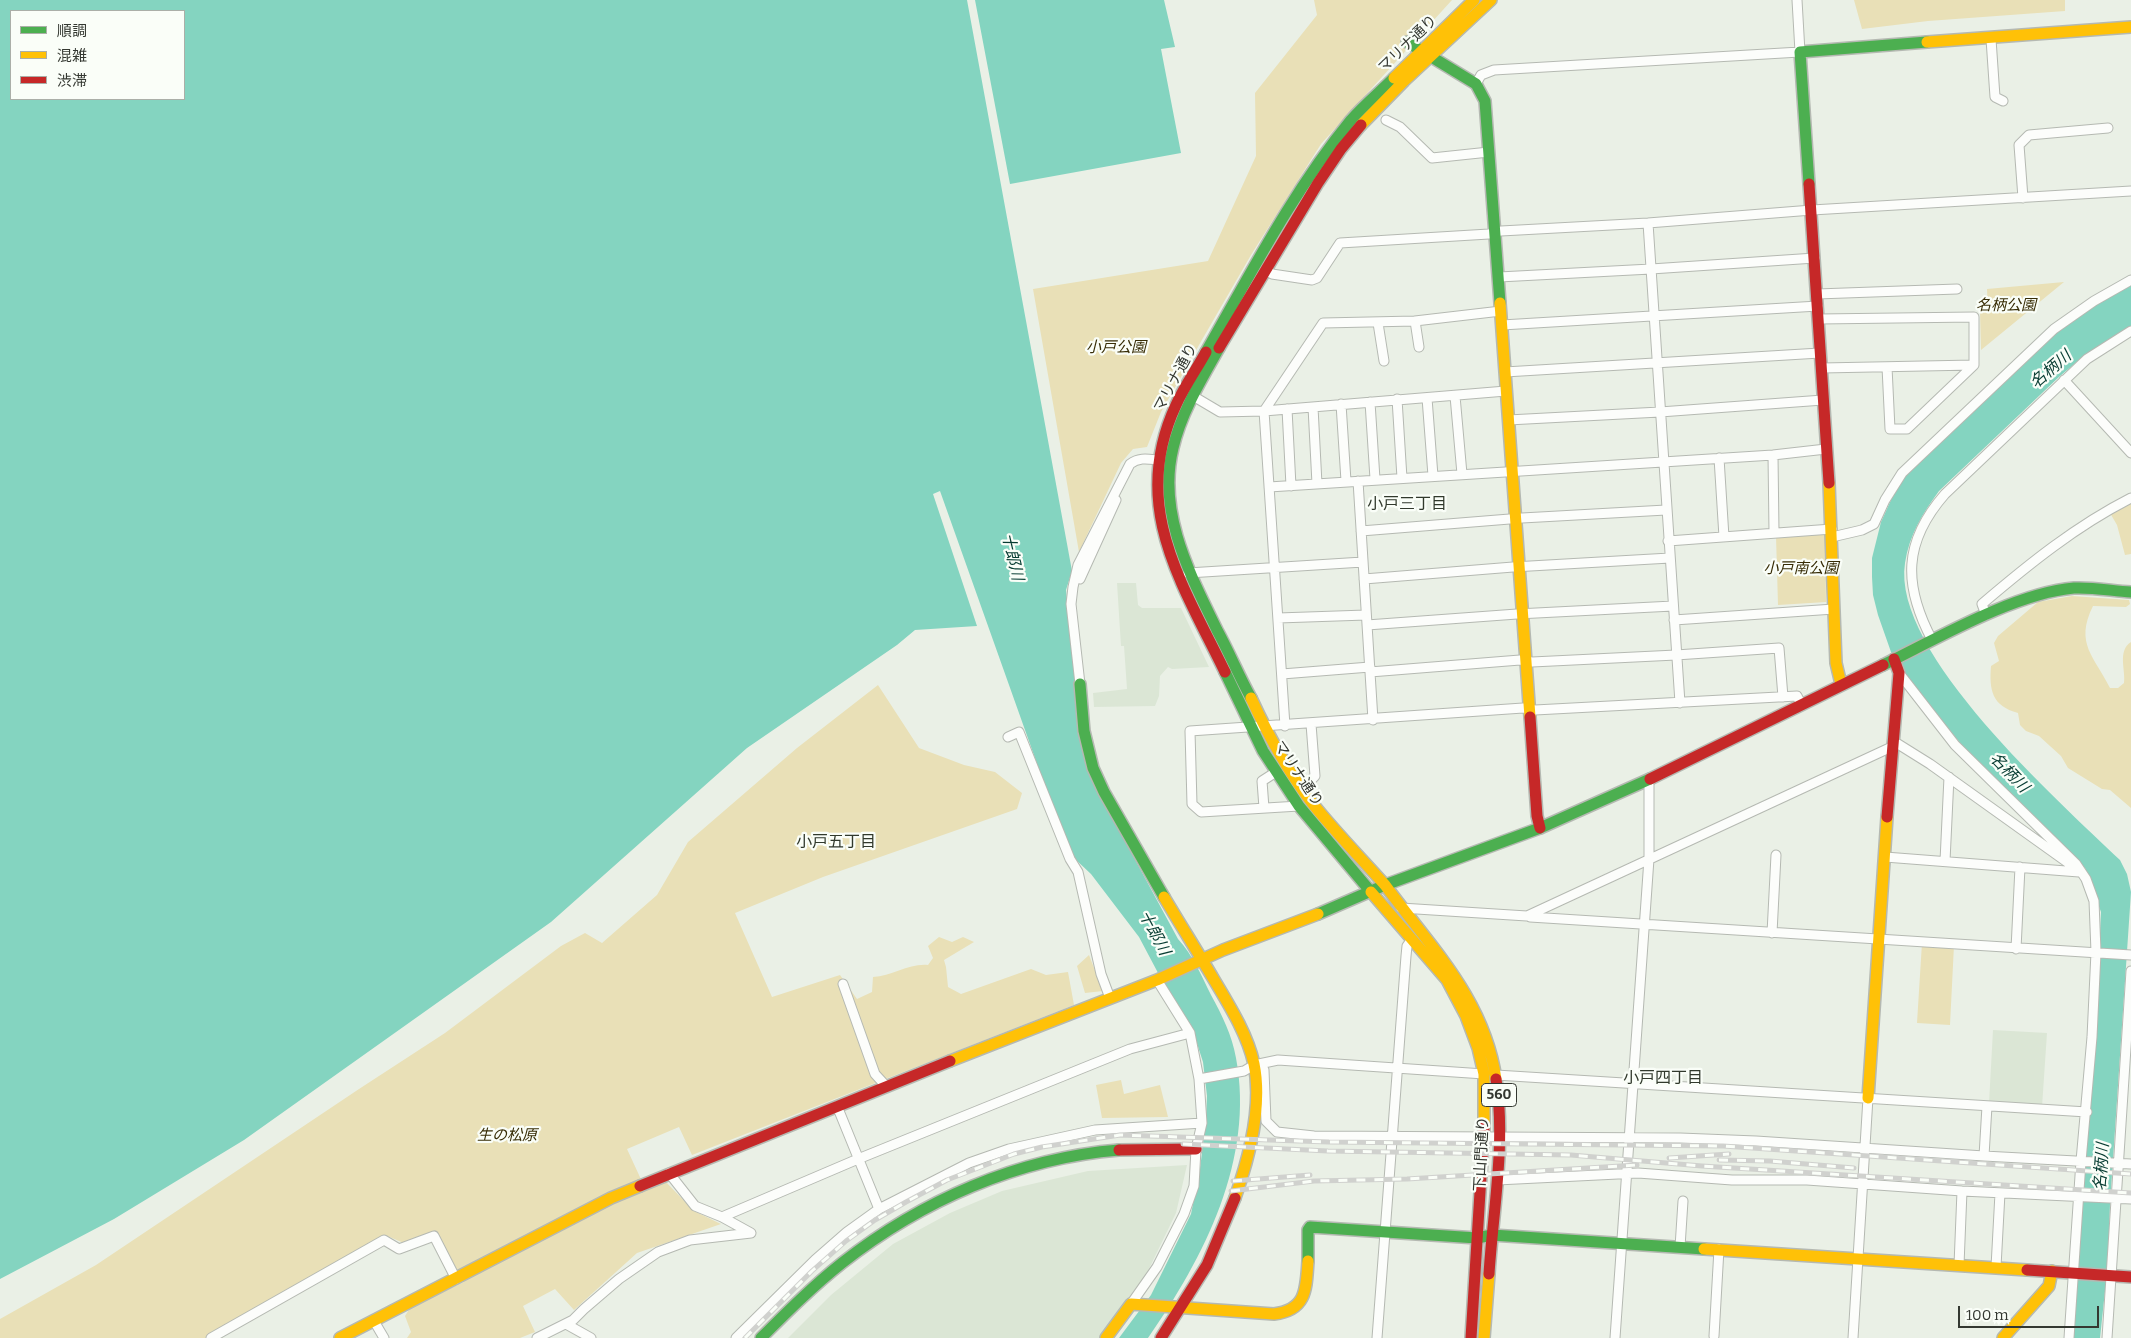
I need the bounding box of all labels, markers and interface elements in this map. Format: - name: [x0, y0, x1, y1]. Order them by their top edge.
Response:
- legend: [10, 10, 185, 100]
- street label: マリナ通り: [1375, 11, 1441, 77]
- text: 順調: [57, 22, 87, 40]
- text: 混雑: [57, 47, 87, 65]
- text: 渋滞: [57, 72, 87, 90]
- park label: 名柄公園: [1976, 297, 2036, 315]
- park label: 小戸公園: [1086, 339, 1146, 357]
- street label: マリナ通り: [1150, 341, 1202, 415]
- water label: 名柄川: [2027, 347, 2075, 393]
- district label: 小戸三丁目: [1367, 495, 1447, 515]
- water label: 十郎川: [997, 531, 1027, 583]
- park label: 小戸南公園: [1764, 560, 1838, 578]
- street label: マリナ通り: [1270, 738, 1326, 810]
- water label: 名柄川: [1985, 749, 2033, 797]
- district label: 小戸五丁目: [796, 833, 876, 853]
- water label: 十郎川: [1134, 907, 1174, 959]
- district label: 小戸四丁目: [1623, 1069, 1703, 1089]
- road number: 560: [1482, 1084, 1516, 1106]
- street label: 下山門通り: [1471, 1116, 1493, 1192]
- park label: 生の松原: [477, 1127, 537, 1145]
- water label: 名柄川: [2091, 1142, 2113, 1192]
- scale bar: [1961, 1296, 2102, 1328]
- text: 100 m: [1966, 1306, 2009, 1324]

